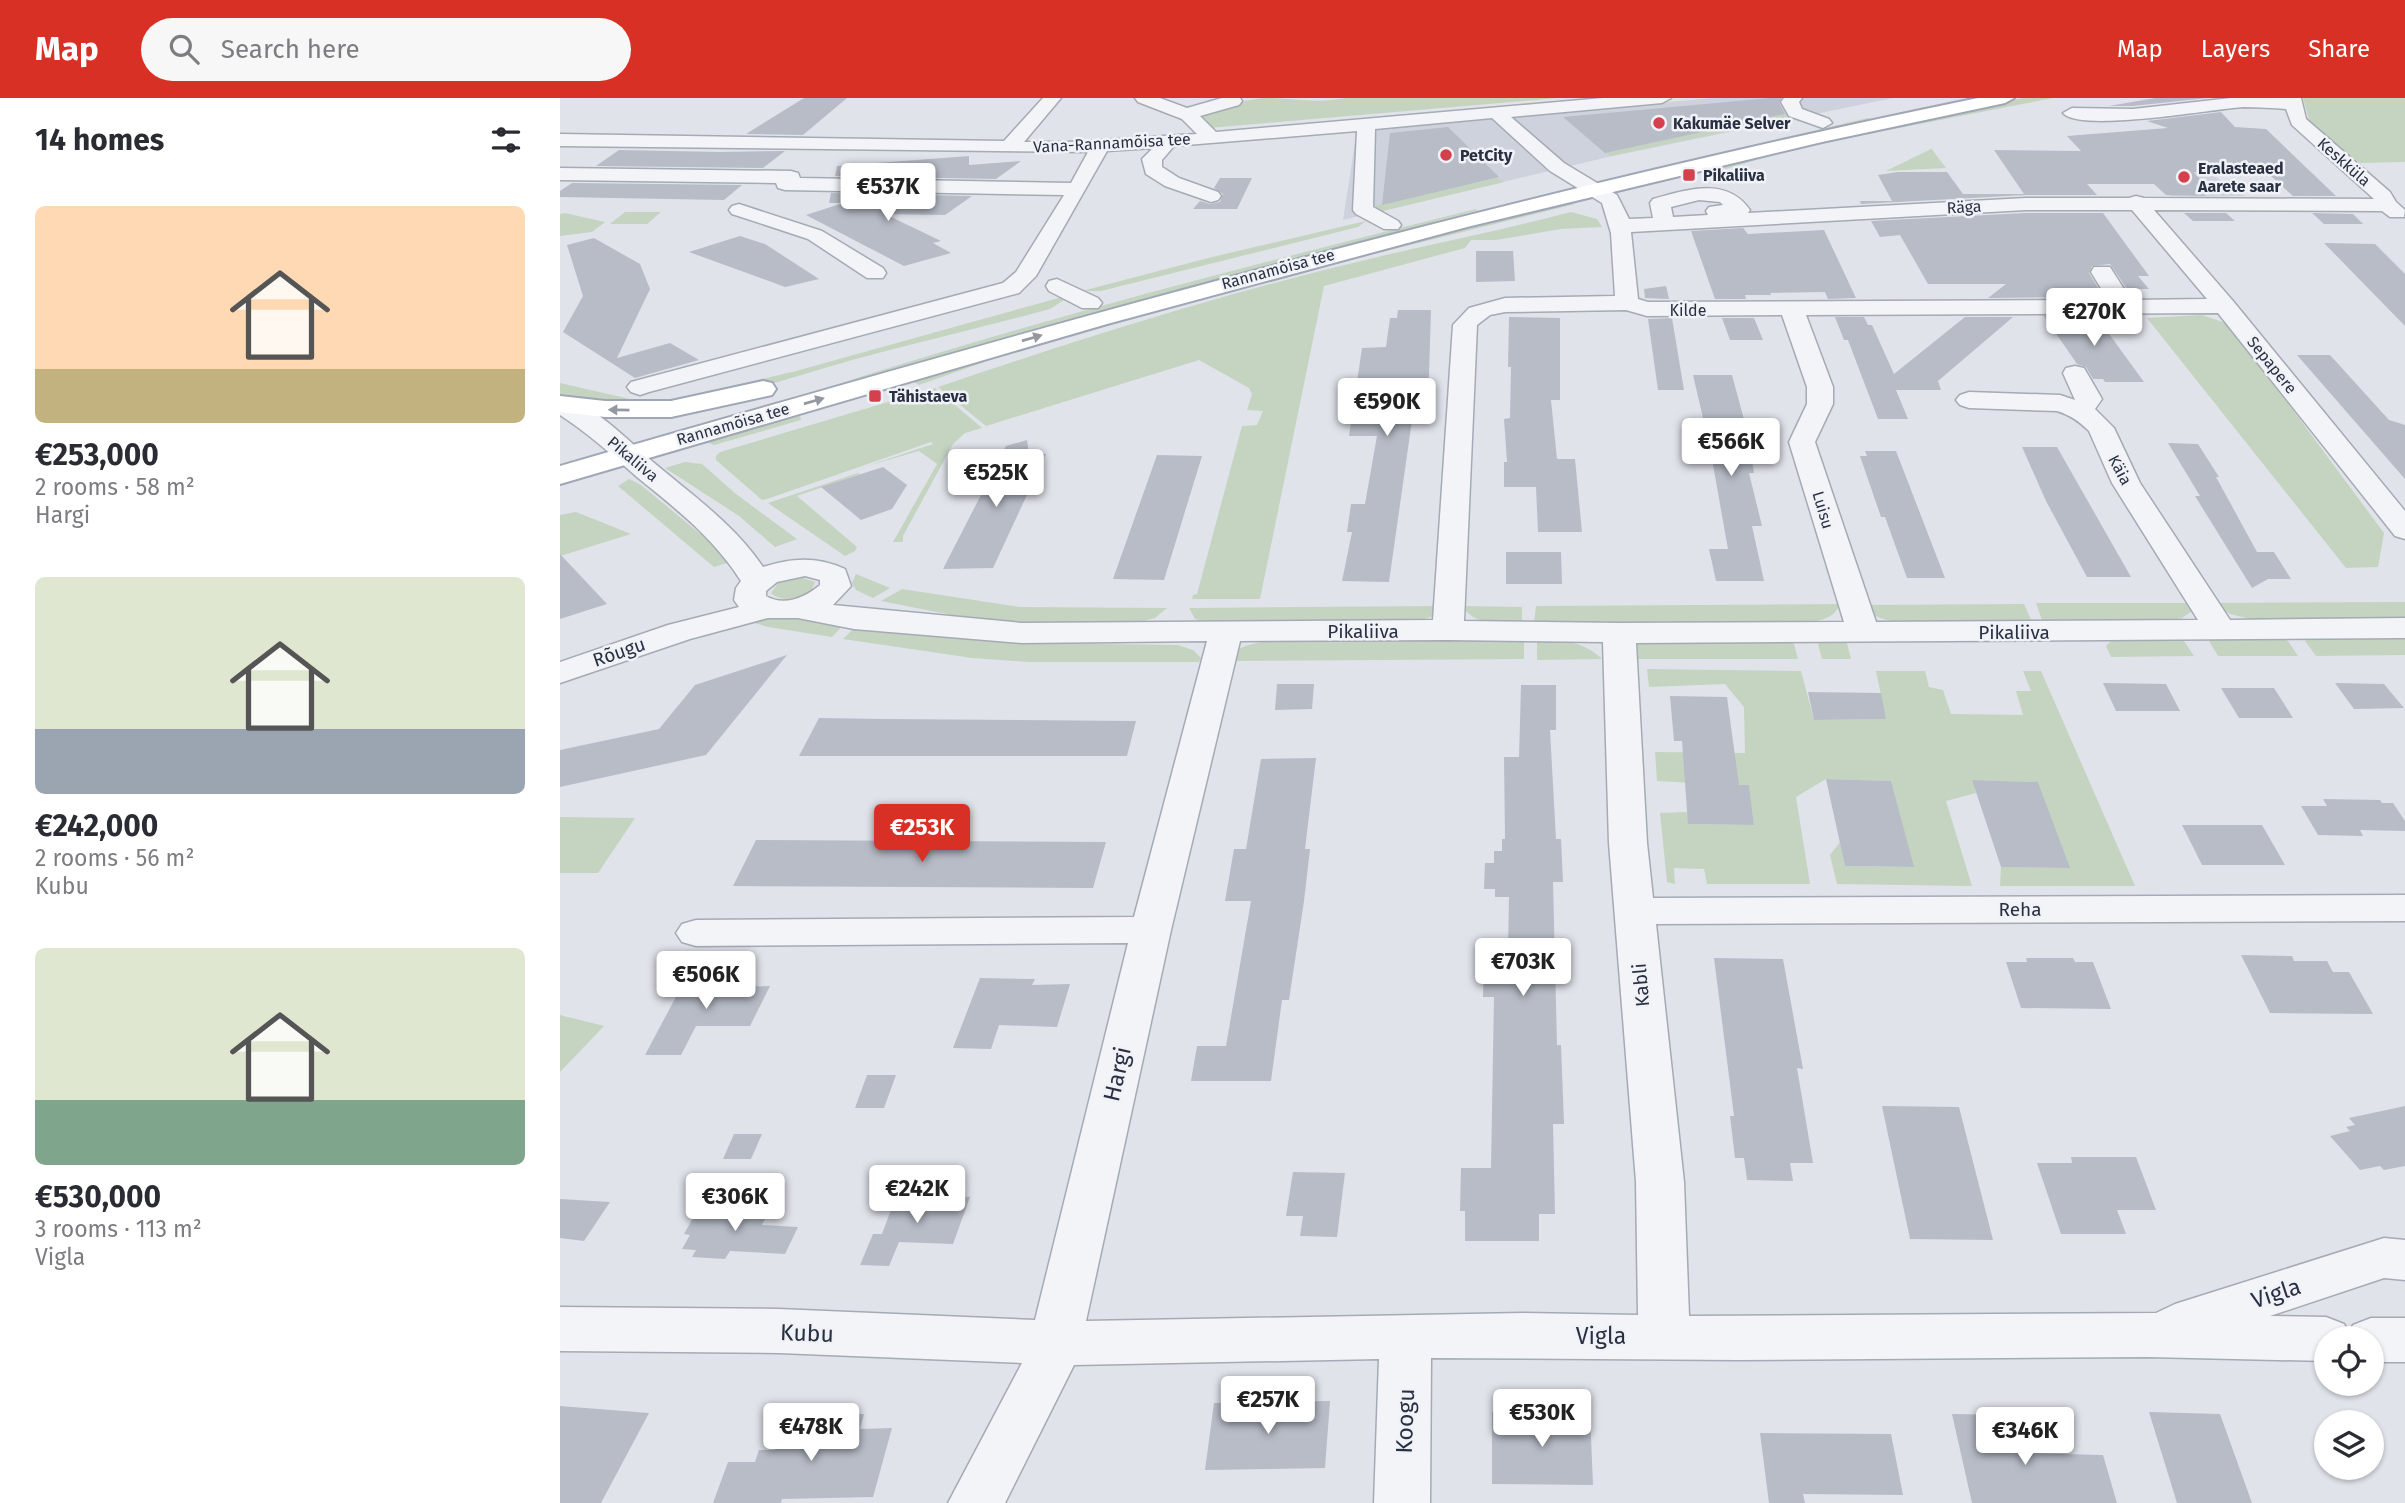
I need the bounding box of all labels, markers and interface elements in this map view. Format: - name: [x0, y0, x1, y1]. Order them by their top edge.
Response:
- search box: [141, 18, 631, 81]
- text: Map: [35, 29, 99, 69]
- icon: search: [165, 30, 203, 68]
- text: Search here: [221, 34, 360, 65]
- text: Map: [2117, 35, 2163, 63]
- text: Layers: [2201, 35, 2270, 63]
- text: Share: [2308, 35, 2370, 63]
- place label: Kakumäe Selver: [1673, 114, 1791, 133]
- marker: Kakumäe Selver: [1651, 115, 1667, 131]
- icon: filters: [487, 121, 525, 159]
- text: 14 homes: [35, 122, 164, 158]
- street label: Vana-Rannamõisa tee: [1033, 129, 1191, 157]
- street label: Keskküla: [2314, 134, 2374, 190]
- place label: PetCity: [1460, 146, 1513, 165]
- marker: PetCity: [1438, 147, 1454, 163]
- place label: Eralasteaed Aarete saar: [2197, 159, 2284, 196]
- pin: €537K: [839, 164, 937, 223]
- place label: Pikaliiva: [1703, 166, 1765, 185]
- marker: Pikaliiva: [1681, 167, 1697, 183]
- marker: Eralasteaed Aarete saar: [2176, 169, 2192, 185]
- text: €537K: [857, 172, 919, 200]
- street label: Räga: [1946, 197, 1982, 217]
- street label: Rannamõisa tee: [1219, 245, 1337, 293]
- icon: home: [217, 252, 343, 378]
- pin: €270K: [2045, 288, 2143, 348]
- text: €270K: [2062, 297, 2126, 325]
- street label: Kilde: [1670, 301, 1706, 320]
- one-way arrow: [1022, 332, 1043, 342]
- street label: Sepapere: [2243, 333, 2301, 397]
- pin: €590K: [1338, 378, 1436, 438]
- place label: Tähistaeva: [889, 387, 967, 406]
- text: €590K: [1354, 387, 1420, 415]
- marker: Tähistaeva: [867, 388, 883, 404]
- one-way arrow: [803, 395, 824, 405]
- street label: Rannamõisa tee: [674, 399, 792, 449]
- one-way arrow: [607, 404, 629, 416]
- pin: €566K: [1682, 418, 1780, 478]
- text: €566K: [1698, 427, 1764, 455]
- street label: Pikaliiva: [604, 432, 662, 486]
- text: €253,000: [35, 437, 159, 473]
- pin: €525K: [947, 450, 1045, 509]
- street label: Käia: [2104, 452, 2136, 488]
- text: €525K: [964, 458, 1028, 486]
- text: 2 rooms · 58 m²: [35, 473, 195, 501]
- street label: Luisu: [1808, 489, 1838, 531]
- text: Hargi: [35, 501, 90, 529]
- street label: Pikaliiva: [1327, 620, 1399, 643]
- street label: Pikaliiva: [1978, 621, 2050, 644]
- icon: home: [217, 623, 343, 749]
- street label: Rõugu: [590, 632, 648, 672]
- pin: €253K: [873, 804, 971, 864]
- text: €242,000: [35, 808, 158, 844]
- text: €253K: [890, 813, 954, 841]
- text: 2 rooms · 56 m²: [35, 844, 194, 872]
- text: Kubu: [35, 872, 89, 900]
- street label: Reha: [1998, 898, 2042, 921]
- pin: €703K: [1474, 939, 1572, 998]
- text: €703K: [1491, 947, 1555, 975]
- pin: €506K: [657, 951, 755, 1011]
- text: €506K: [673, 960, 739, 988]
- street label: Kabli: [1628, 962, 1654, 1008]
- icon: home: [217, 994, 343, 1120]
- street label: Hargi: [1097, 1044, 1137, 1104]
- pin: €242K: [868, 1166, 966, 1225]
- pin: €306K: [686, 1174, 784, 1233]
- text: €242K: [885, 1174, 949, 1202]
- text: €530,000: [35, 1179, 161, 1215]
- text: €306K: [702, 1182, 768, 1210]
- text: 3 rooms · 113 m²: [35, 1215, 202, 1243]
- text: Vigla: [35, 1243, 85, 1271]
- street label: Vigla: [2248, 1272, 2304, 1314]
- street label: Kubu: [780, 1318, 834, 1348]
- street label: Vigla: [1576, 1322, 1626, 1350]
- map controls: [2314, 1326, 2384, 1480]
- button: locate: [2314, 1326, 2384, 1396]
- pin: €257K: [1219, 1376, 1317, 1436]
- text: €257K: [1237, 1385, 1299, 1413]
- street label: Koogu: [1390, 1388, 1420, 1454]
- pin: €530K: [1493, 1390, 1591, 1449]
- text: €530K: [1509, 1398, 1575, 1426]
- pin: €478K: [762, 1404, 860, 1463]
- pin: €346K: [1976, 1408, 2074, 1467]
- button: layers: [2314, 1410, 2384, 1480]
- text: €478K: [779, 1412, 843, 1440]
- text: €346K: [1992, 1416, 2058, 1444]

